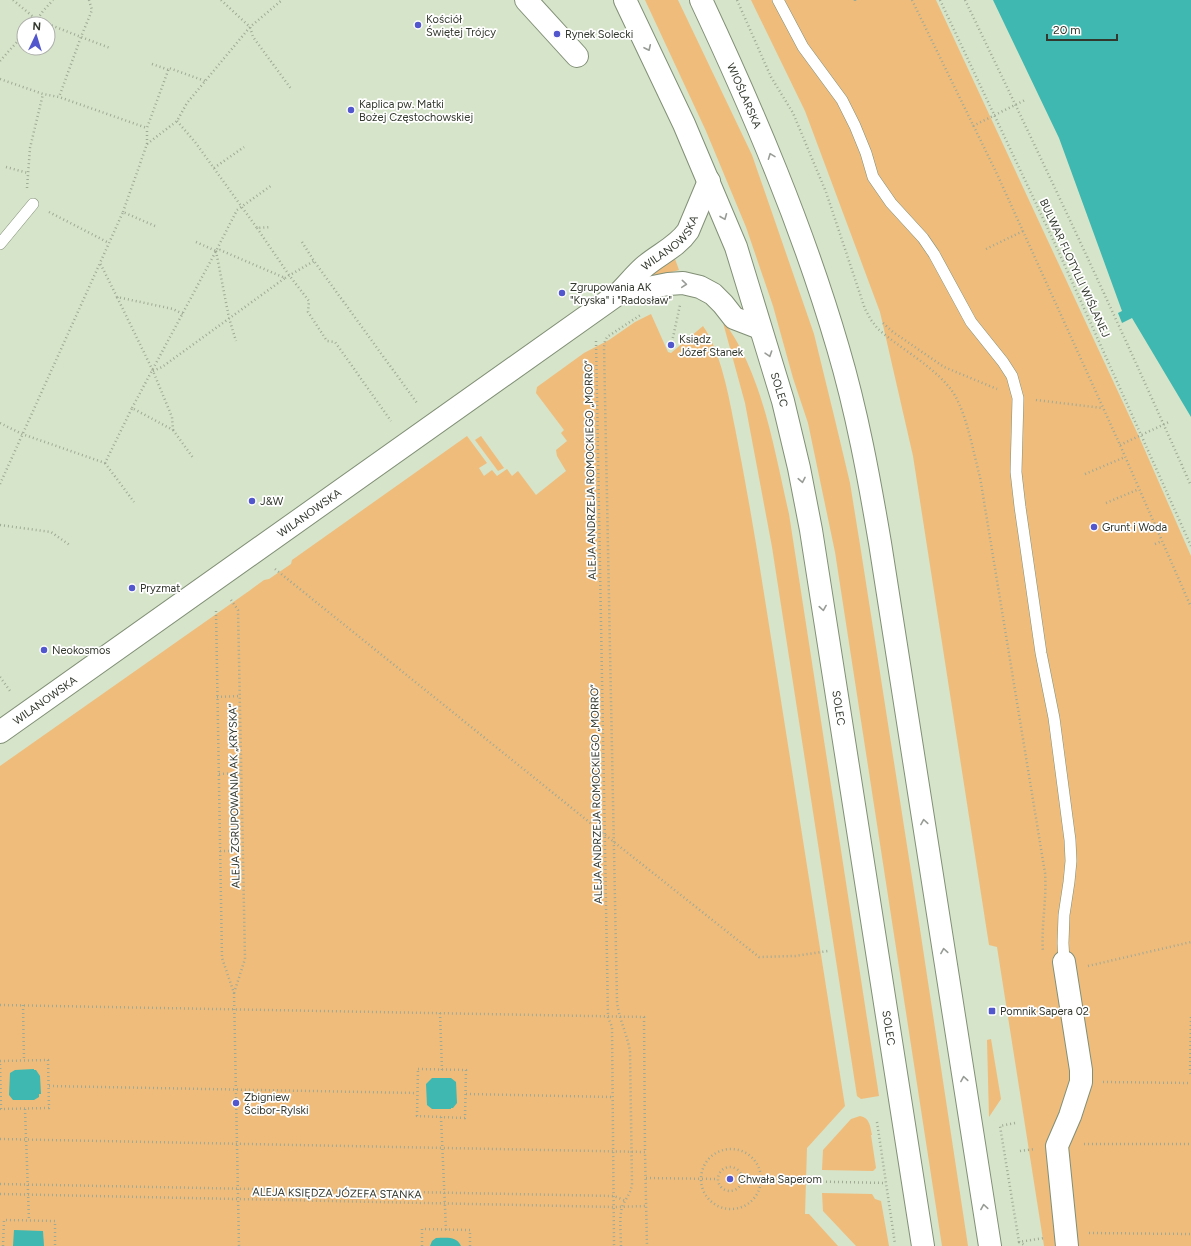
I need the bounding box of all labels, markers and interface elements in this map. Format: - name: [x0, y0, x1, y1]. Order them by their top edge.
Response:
- place label: Kościół Świętej Trójcy: [426, 13, 496, 39]
- north arrow: [16, 16, 56, 56]
- scale bar: [1047, 16, 1117, 42]
- text: N: [32, 20, 41, 33]
- marker: Kościół Świętej Trójcy: [413, 20, 423, 30]
- text: 20 m: [1053, 23, 1081, 37]
- place label: Rynek Solecki: [565, 28, 633, 41]
- marker: Rynek Solecki: [552, 29, 562, 39]
- one-way arrow: [643, 44, 651, 51]
- street label: WIOŚLARSKA: [724, 61, 764, 131]
- place label: Kaplica pw. Matki Bożej Częstochowskiej: [359, 98, 473, 124]
- marker: Kaplica pw. Matki Bożej Częstochowskiej: [346, 105, 356, 115]
- one-way arrow: [767, 153, 775, 160]
- street label: BULWAR FLOTYLLI WIŚLANEJ: [1037, 196, 1113, 340]
- street label: WILANOWSKA: [639, 213, 701, 273]
- one-way arrow: [719, 213, 727, 221]
- one-way arrow: [681, 280, 687, 289]
- place label: Zgrupowania AK "Kryska" i "Radosław": [570, 281, 672, 307]
- marker: Zgrupowania AK "Kryska" i "Radosław": [557, 288, 567, 298]
- place label: Ksiądz Józef Stanek: [679, 333, 744, 359]
- marker: Ksiądz Józef Stanek: [666, 340, 676, 350]
- one-way arrow: [764, 350, 773, 357]
- street label: ALEJA ANDRZEJA ROMOCKIEGO „MORRO”: [582, 360, 599, 580]
- street label: SOLEC: [768, 371, 790, 408]
- one-way arrow: [797, 477, 805, 483]
- street label: WILANOWSKA: [275, 486, 344, 540]
- place label: J&W: [260, 495, 284, 508]
- marker: J&W: [247, 496, 257, 506]
- place label: Grunt i Woda: [1102, 521, 1167, 534]
- marker: Grunt i Woda: [1089, 522, 1099, 532]
- place label: Pryzmat: [140, 582, 180, 595]
- marker: Pryzmat: [127, 583, 137, 593]
- one-way arrow: [818, 605, 827, 611]
- place label: Neokosmos: [52, 644, 111, 657]
- marker: Neokosmos: [39, 645, 49, 655]
- street label: WILANOWSKA: [11, 673, 80, 728]
- street label: ALEJA ANDRZEJA ROMOCKIEGO „MORRO”: [588, 684, 605, 904]
- street label: SOLEC: [829, 689, 848, 727]
- street label: ALEJA ZGRUPOWANIA AK „KRYSKA”: [226, 703, 243, 888]
- one-way arrow: [920, 819, 929, 825]
- one-way arrow: [940, 947, 949, 954]
- place label: Pomnik Sapera 02: [1000, 1005, 1089, 1018]
- marker: Pomnik Sapera 02: [987, 1006, 997, 1016]
- street label: SOLEC: [879, 1010, 898, 1047]
- one-way arrow: [960, 1076, 969, 1082]
- place label: Zbigniew Ścibor-Rylski: [244, 1091, 308, 1117]
- marker: Zbigniew Ścibor-Rylski: [231, 1098, 241, 1108]
- place label: Chwała Saperom: [738, 1173, 822, 1186]
- marker: Chwała Saperom: [725, 1174, 735, 1184]
- street label: ALEJA KSIĘDZA JÓZEFA STANKA: [252, 1185, 422, 1201]
- one-way arrow: [980, 1204, 989, 1211]

